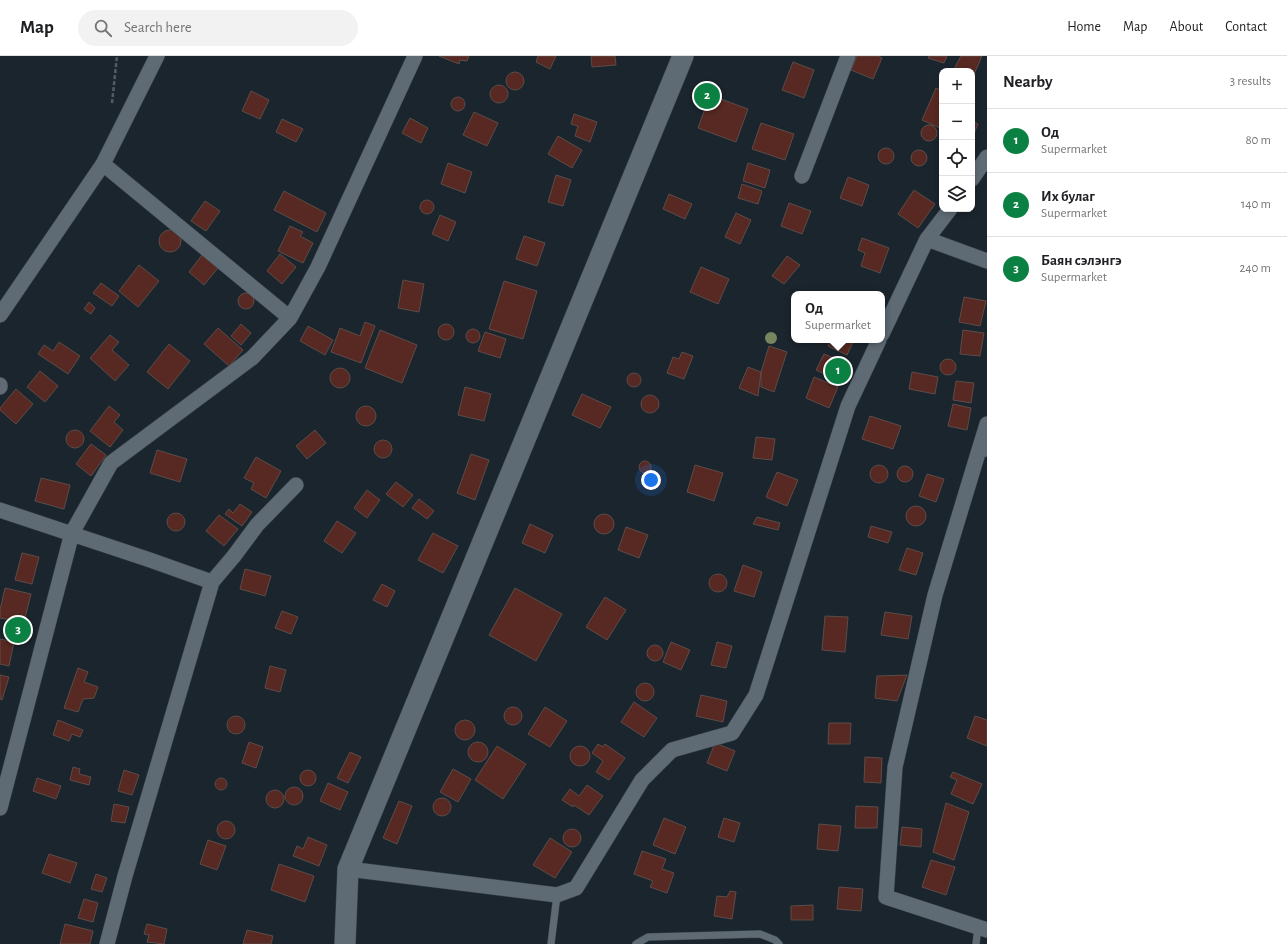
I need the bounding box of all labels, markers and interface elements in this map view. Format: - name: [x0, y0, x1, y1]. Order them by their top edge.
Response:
- search box: [78, 10, 358, 46]
- icon: search: [92, 17, 114, 39]
- text: Map: [20, 18, 54, 37]
- text: Search here: [124, 20, 192, 35]
- text: Home: [1067, 20, 1101, 34]
- text: Map: [1123, 20, 1147, 34]
- text: About: [1169, 20, 1203, 34]
- text: Contact: [1225, 20, 1267, 34]
- map controls: [939, 68, 975, 212]
- button: +: [939, 68, 975, 104]
- text: Nearby: [1003, 73, 1053, 90]
- text: 3 results: [1230, 75, 1271, 88]
- pin: 2: [694, 81, 720, 111]
- button: −: [939, 104, 975, 140]
- text: Од: [1041, 125, 1059, 140]
- text: 1: [1014, 134, 1018, 147]
- text: 80 m: [1245, 134, 1271, 147]
- button: locate: [939, 140, 975, 176]
- text: Supermarket: [1041, 143, 1107, 156]
- button: layers: [939, 176, 975, 212]
- text: Их булаг: [1041, 189, 1095, 204]
- text: 2: [1013, 198, 1019, 211]
- text: 140 m: [1241, 198, 1271, 211]
- text: Supermarket: [1041, 207, 1107, 220]
- text: Баян сэлэнгэ: [1041, 253, 1122, 268]
- text: 3: [1013, 262, 1019, 275]
- text: 240 m: [1239, 262, 1271, 275]
- text: Supermarket: [1041, 271, 1107, 284]
- popup: [791, 291, 885, 343]
- text: Од: [805, 301, 823, 316]
- text: Supermarket: [805, 319, 871, 332]
- pin: 1: [825, 356, 851, 386]
- your location: [641, 470, 661, 490]
- pin: 3: [5, 615, 31, 645]

